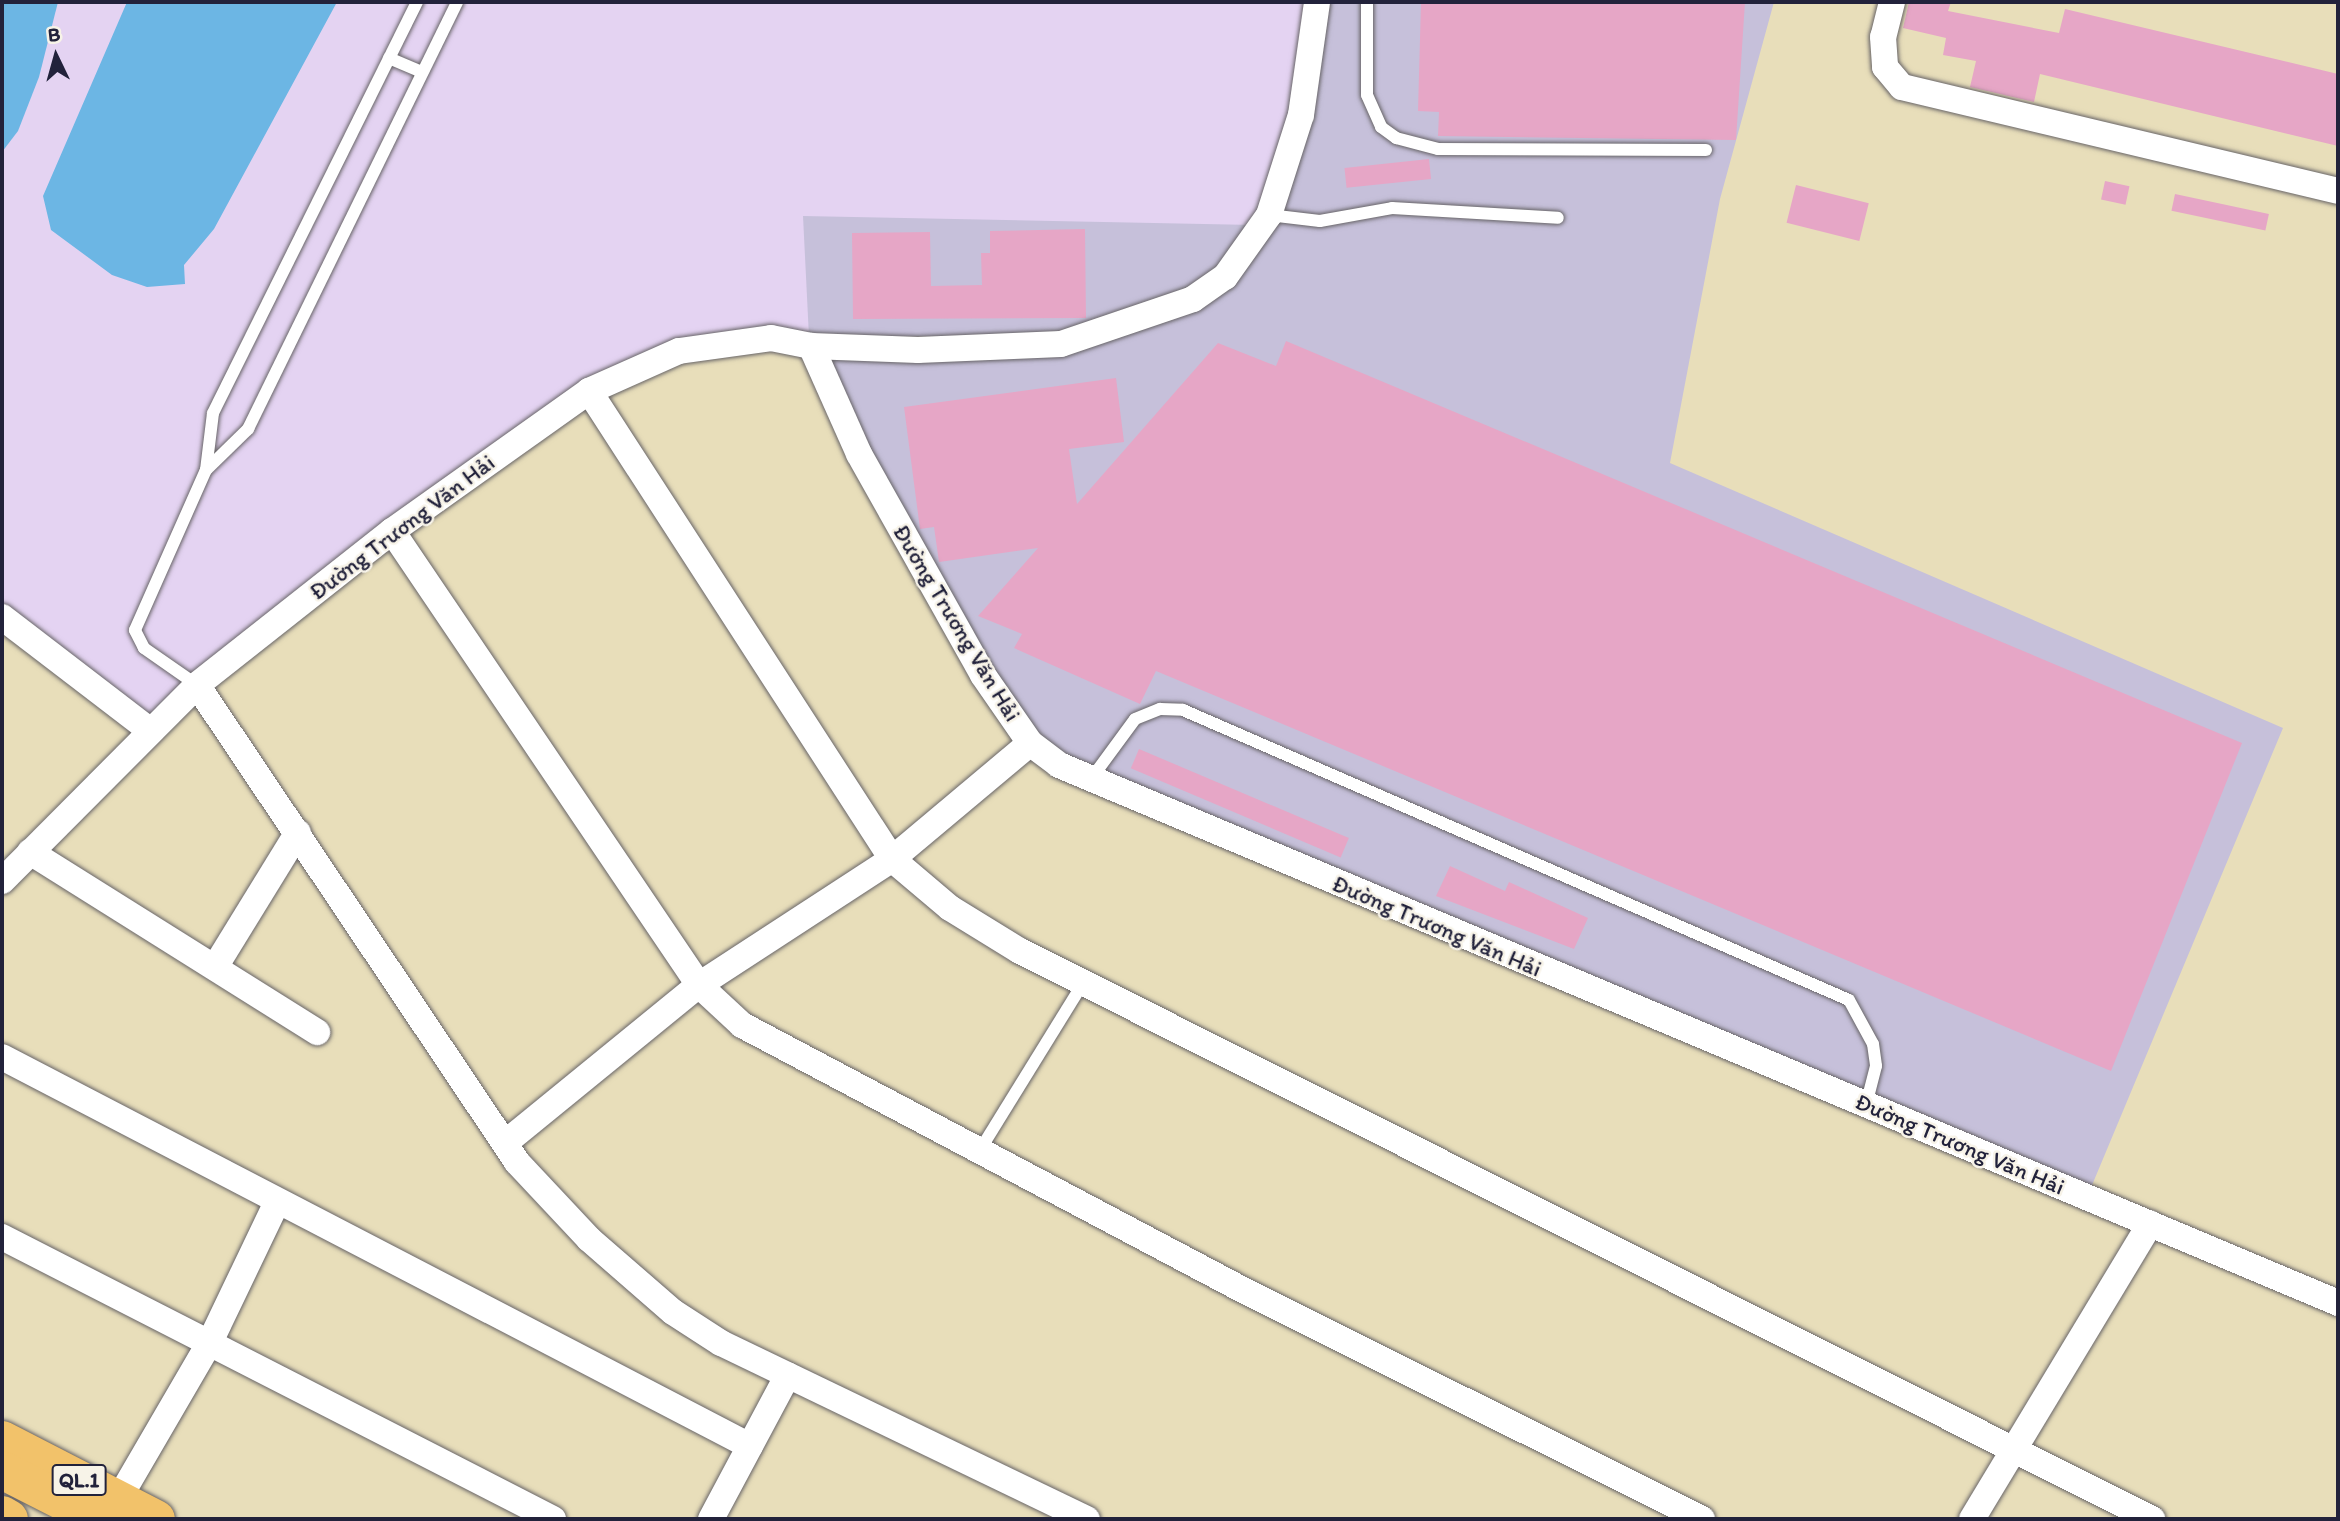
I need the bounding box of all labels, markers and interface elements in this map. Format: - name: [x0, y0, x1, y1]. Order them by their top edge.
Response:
- north arrow: [21, 21, 91, 91]
- text: B: [47, 23, 61, 47]
- street label: Đường Trương Văn Hải: [305, 449, 499, 605]
- street label: Đường Trương Văn Hải: [888, 520, 1026, 726]
- street label: Đường Trương Văn Hải: [1329, 870, 1545, 982]
- street label: Đường Trương Văn Hải: [1852, 1088, 2068, 1200]
- road number: QL.1: [51, 1462, 107, 1498]

